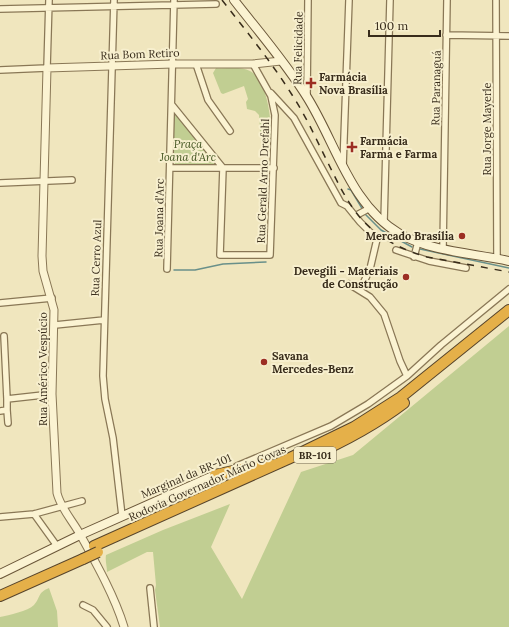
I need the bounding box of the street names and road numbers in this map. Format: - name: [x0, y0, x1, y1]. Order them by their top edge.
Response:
- street label: Rua Felicidade: [290, 11, 306, 85]
- street label: Rua Bom Retiro: [100, 46, 180, 62]
- street label: Rua Paranaguá: [428, 50, 444, 126]
- street label: Rua Jorge Mayerle: [480, 82, 494, 176]
- street label: Rua Gerald Arno Drefahl: [254, 118, 272, 244]
- street label: Rua Joana d'Arc: [151, 178, 167, 258]
- street label: Rua Cerro Azul: [88, 219, 104, 297]
- street label: Rua Américo Vespúcio: [36, 312, 50, 426]
- street label: Rodovia Governador Mário Covas: [126, 442, 288, 524]
- road number: BR-101: [294, 447, 336, 463]
- street label: Marginal da BR-101: [139, 451, 233, 501]

